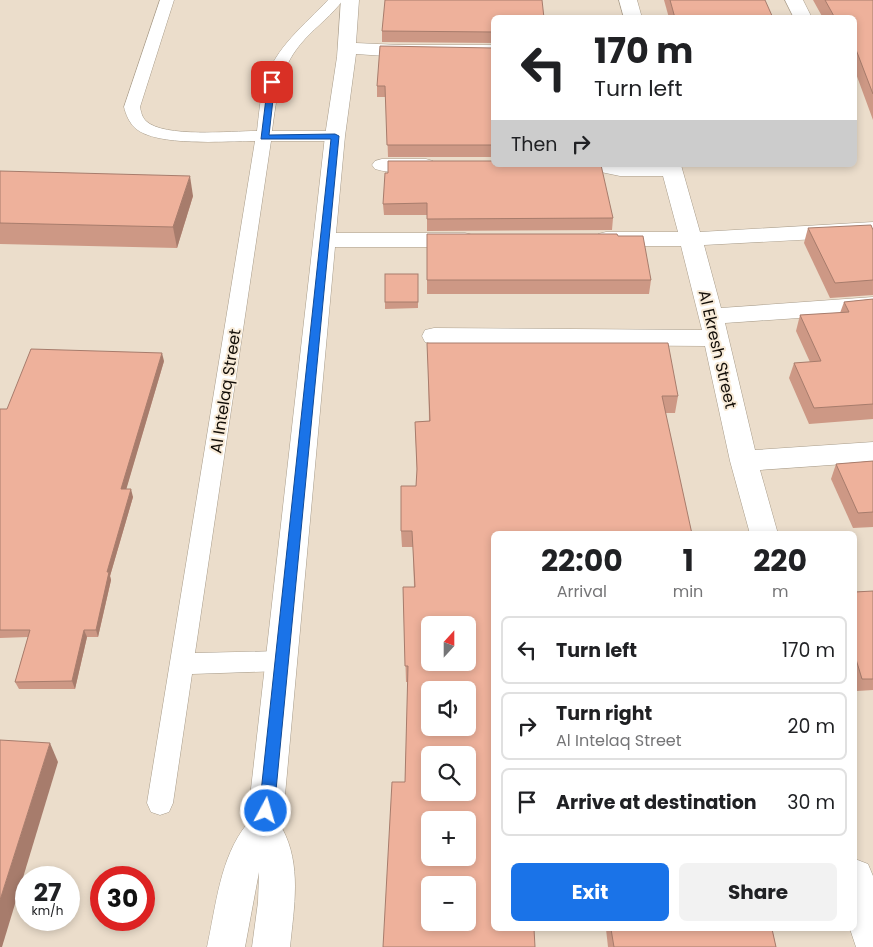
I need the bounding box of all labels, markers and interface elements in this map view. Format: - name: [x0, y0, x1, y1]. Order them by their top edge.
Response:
- text: 170 m: [594, 26, 693, 75]
- icon: left: [511, 35, 576, 100]
- pin: [251, 61, 293, 103]
- icon: arrive: [258, 68, 286, 96]
- text: Turn left: [594, 73, 682, 104]
- icon: right: [567, 130, 595, 158]
- text: Then: [511, 131, 557, 158]
- street label: Al Ekresh Street: [693, 288, 742, 411]
- street label: Al Intelaq Street: [204, 327, 247, 455]
- text: 22:00: [541, 539, 623, 582]
- text: 1: [682, 539, 694, 582]
- text: 220: [753, 539, 807, 582]
- text: Arrival: [557, 580, 607, 603]
- text: min: [673, 580, 703, 603]
- text: m: [772, 580, 788, 603]
- north arrow: [421, 616, 476, 671]
- map controls: [421, 616, 476, 931]
- icon: left: [513, 636, 541, 664]
- text: Turn left: [556, 637, 637, 664]
- text: 170 m: [782, 637, 835, 664]
- button: sound: [421, 681, 476, 736]
- text: Turn right: [556, 700, 652, 727]
- icon: right: [513, 712, 541, 740]
- text: 20 m: [787, 713, 835, 740]
- text: Al Intelaq Street: [556, 729, 682, 752]
- button: search: [421, 746, 476, 801]
- position arrow: [239, 784, 291, 836]
- icon: arrive: [513, 788, 541, 816]
- text: Arrive at destination: [556, 789, 757, 816]
- text: 30 m: [787, 789, 835, 816]
- button: +: [421, 811, 476, 866]
- button: Exit: [511, 863, 669, 921]
- button: Share: [679, 863, 837, 921]
- speed limit sign: 30: [90, 866, 155, 931]
- text: 27: [34, 875, 61, 910]
- button: −: [421, 876, 476, 931]
- text: km/h: [32, 902, 63, 919]

